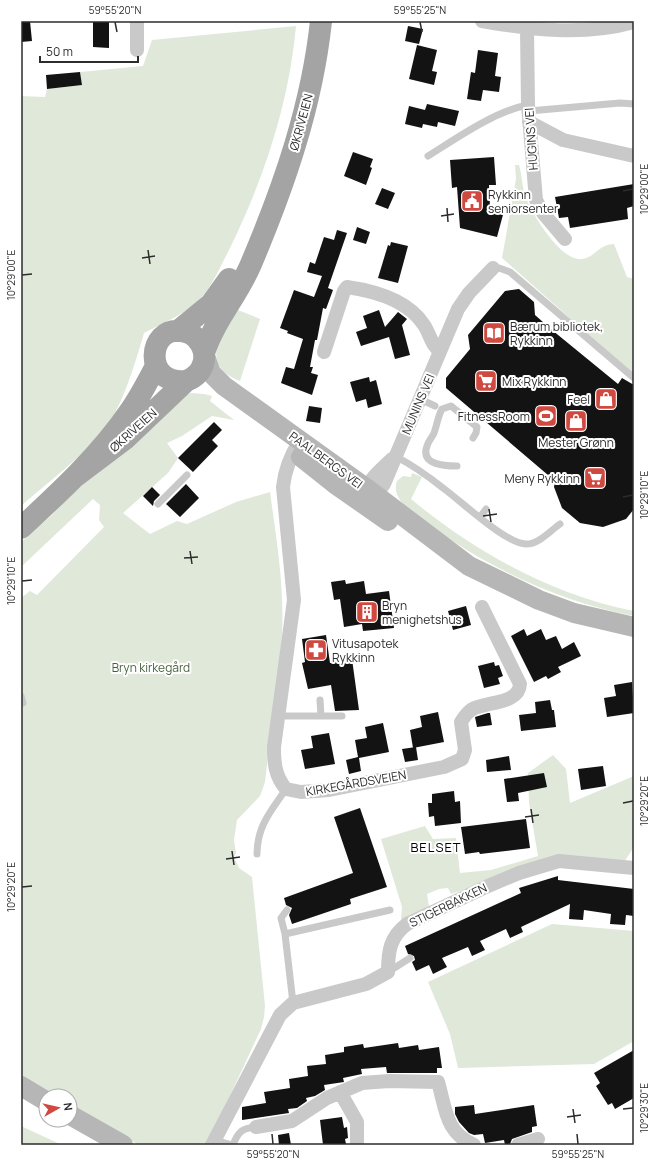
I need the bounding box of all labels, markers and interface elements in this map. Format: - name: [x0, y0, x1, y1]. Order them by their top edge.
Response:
- text: 59°55'20"N: [89, 3, 142, 17]
- text: 59°55'25"N: [394, 3, 446, 17]
- scale bar: [40, 38, 138, 64]
- text: 50 m: [46, 43, 73, 60]
- street label: ØKRIVEIEN: [285, 92, 317, 152]
- street label: HUGINS VEI: [520, 107, 542, 171]
- text: 10°29'00"E: [637, 164, 651, 214]
- place label: Rykkinn seniorsenter: [488, 186, 559, 217]
- public building icon: Rykkinn seniorsenter: [459, 188, 485, 214]
- text: 10°29'00"E: [4, 250, 18, 300]
- place label: Bærum bibliotek, Rykkinn: [510, 318, 603, 349]
- library icon: Bærum bibliotek, Rykkinn: [481, 320, 507, 346]
- supermarket icon: Mix Rykkinn: [473, 368, 499, 394]
- street label: MUNINS VEI: [398, 371, 438, 437]
- place label: Mix Rykkinn: [502, 373, 566, 390]
- shop icon: Feel: [593, 386, 619, 412]
- place label: Feel: [567, 391, 590, 408]
- sports icon: FitnessRoom: [533, 403, 559, 429]
- street label: ØKRIVEIEN: [106, 404, 160, 456]
- place label: FitnessRoom: [458, 408, 530, 425]
- shop icon: Mester Grønn: [563, 408, 589, 434]
- street label: PAAL BERGS VEI: [286, 428, 366, 492]
- place label: Mester Grønn: [538, 434, 614, 451]
- supermarket icon: Meny Rykkinn: [582, 465, 608, 491]
- place label: Meny Rykkinn: [505, 470, 580, 487]
- text: 10°29'10"E: [637, 471, 651, 519]
- text: 10°29'10"E: [4, 557, 18, 605]
- place label: Bryn menighetshus: [382, 597, 462, 628]
- building icon: Bryn menighetshus: [354, 599, 380, 625]
- place label: Vitusapotek Rykkinn: [332, 635, 399, 666]
- pharmacy icon: Vitusapotek Rykkinn: [303, 637, 329, 663]
- park label: Bryn kirkegård: [112, 659, 190, 676]
- street label: KIRKEGÅRDSVEIEN: [304, 766, 408, 800]
- text: 10°29'20"E: [637, 776, 651, 826]
- district label: BELSET: [410, 838, 462, 856]
- text: 10°29'20"E: [4, 862, 18, 912]
- street label: STIGERBAKKEN: [406, 879, 490, 931]
- text: 10°29'30"E: [637, 1083, 651, 1133]
- north arrow: [38, 1088, 78, 1128]
- text: N: [60, 1102, 76, 1112]
- text: 59°55'20"N: [247, 1147, 300, 1161]
- text: 59°55'25"N: [552, 1147, 604, 1161]

